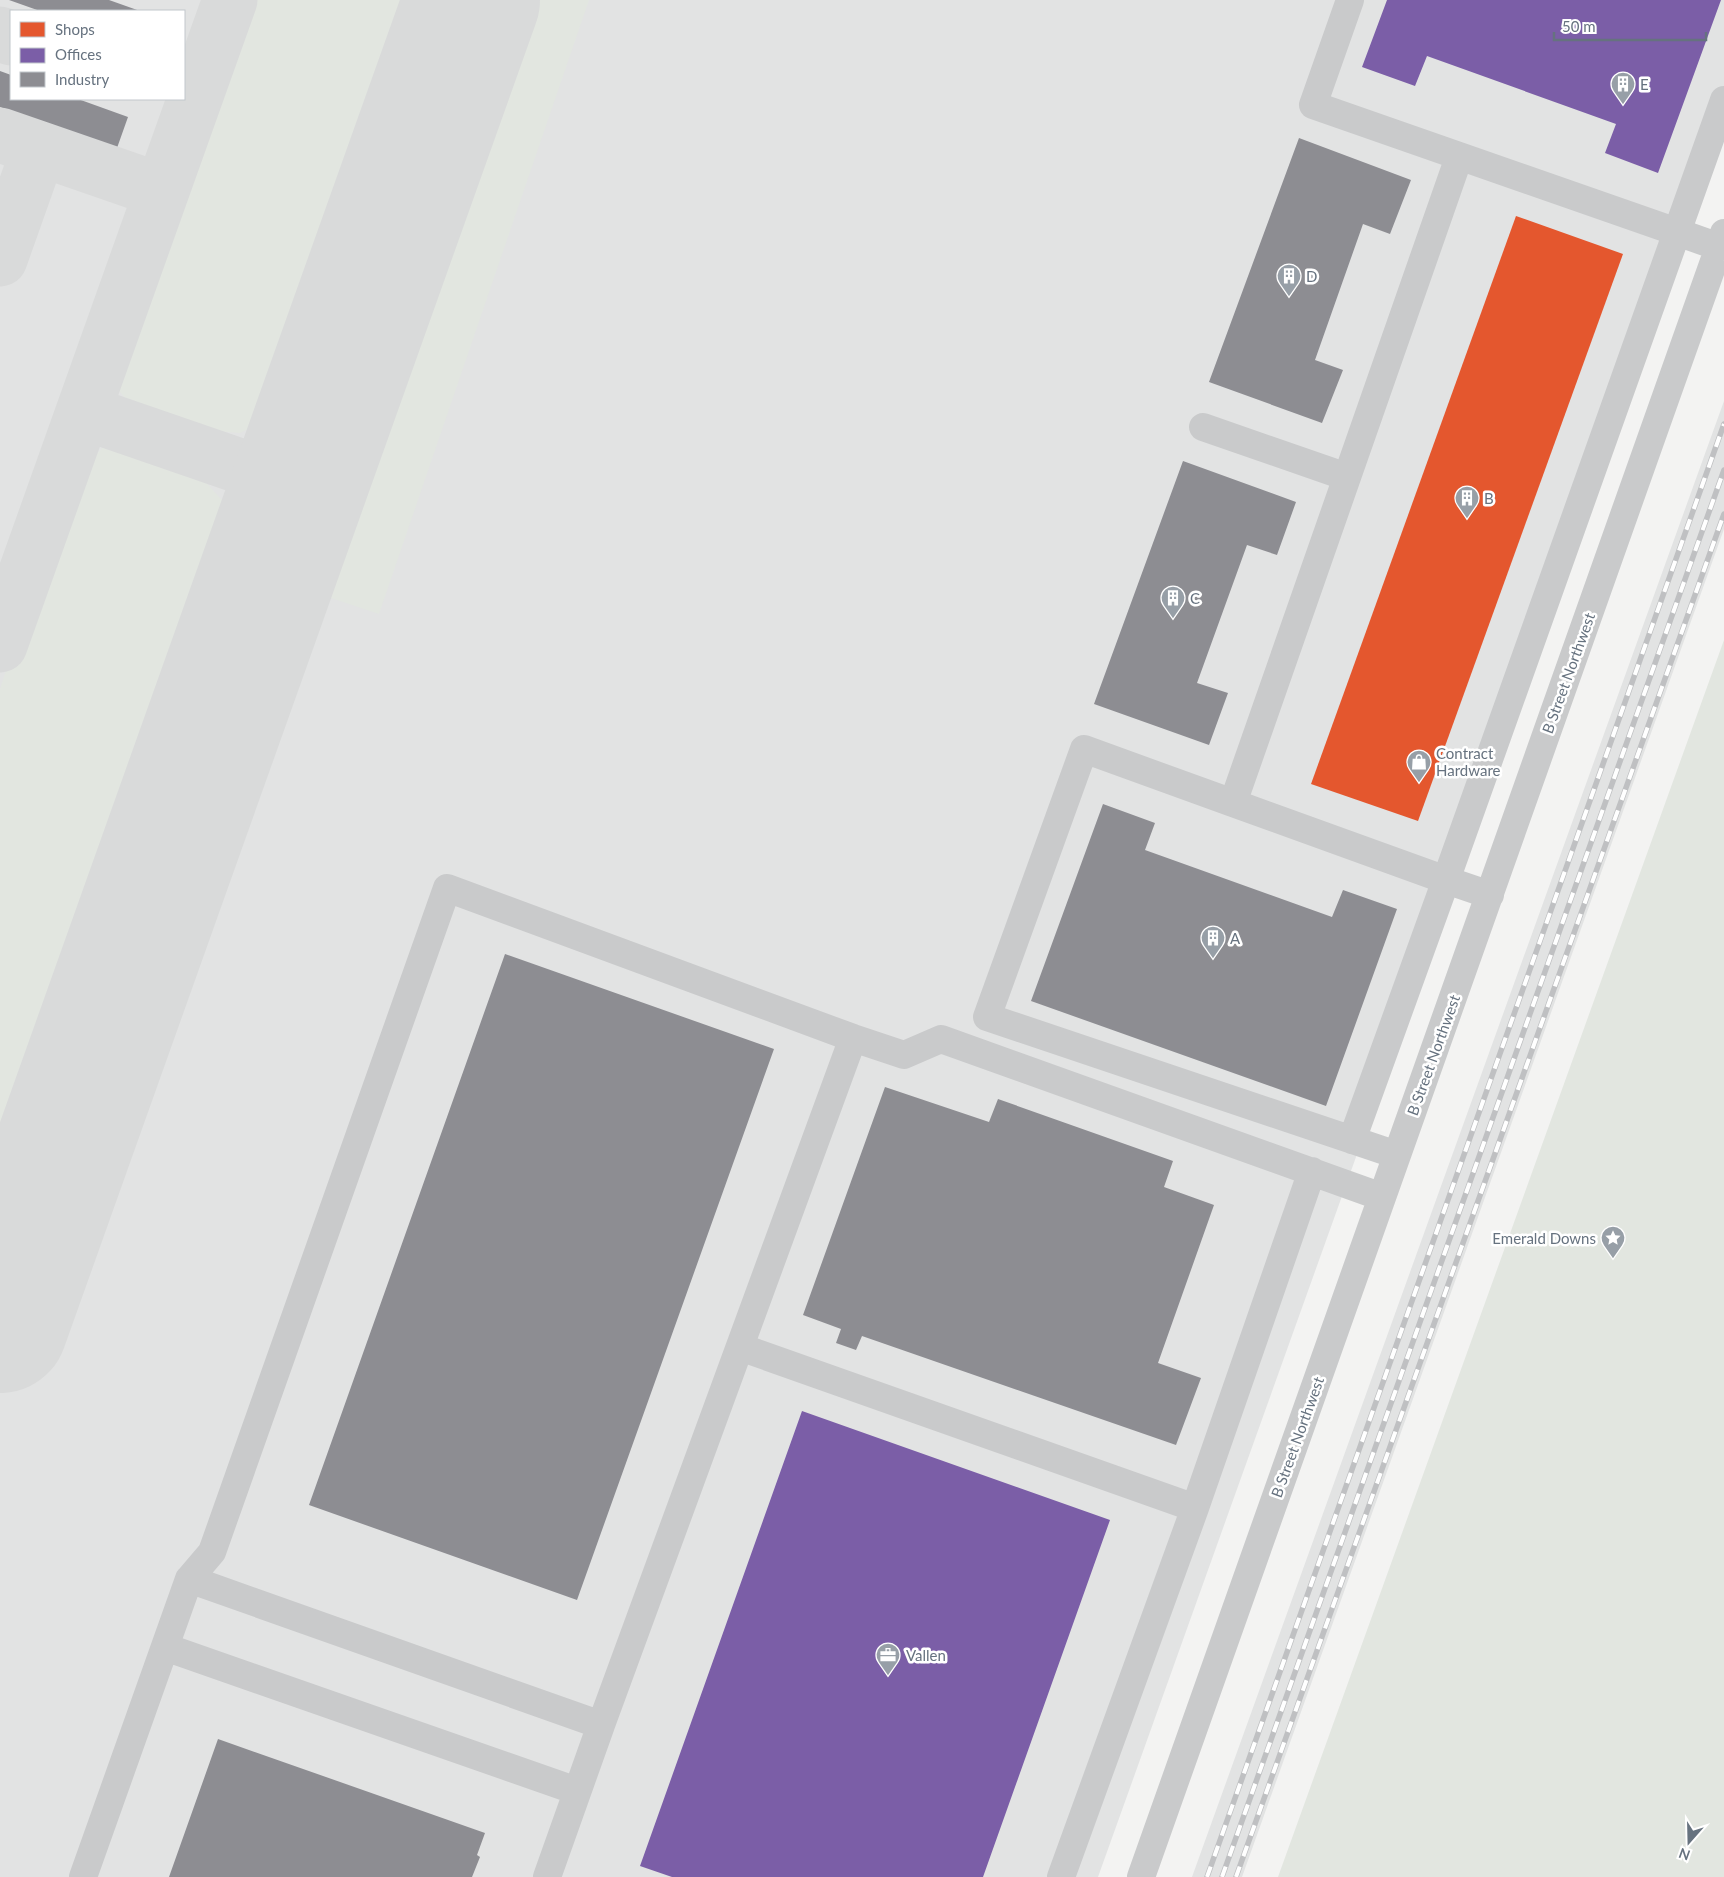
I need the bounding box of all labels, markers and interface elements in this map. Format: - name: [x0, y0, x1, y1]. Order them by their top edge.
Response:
- legend: [10, 10, 185, 100]
- scale bar: [1554, 10, 1706, 42]
- text: 50 m: [1562, 17, 1596, 35]
- text: Shops: [55, 20, 95, 38]
- text: Offices: [55, 45, 102, 63]
- text: Industry: [55, 70, 110, 88]
- building icon: E: [1610, 71, 1636, 105]
- place label: E: [1640, 75, 1649, 93]
- building icon: D: [1276, 263, 1302, 297]
- place label: D: [1306, 267, 1317, 285]
- building icon: B: [1454, 485, 1480, 519]
- place label: B: [1484, 489, 1494, 507]
- building icon: C: [1160, 585, 1186, 619]
- place label: C: [1190, 589, 1200, 607]
- street label: B Street Northwest: [1538, 610, 1598, 736]
- place label: Contract Hardware: [1436, 744, 1501, 779]
- shop icon: Contract Hardware: [1406, 749, 1432, 783]
- building icon: A: [1200, 925, 1226, 959]
- place label: A: [1230, 929, 1241, 947]
- street label: B Street Northwest: [1403, 992, 1463, 1118]
- place icon: Emerald Downs: [1600, 1225, 1626, 1259]
- place label: Emerald Downs: [1492, 1229, 1596, 1247]
- street label: B Street Northwest: [1267, 1374, 1327, 1500]
- office icon: Vallen: [875, 1642, 901, 1676]
- place label: Vallen: [906, 1646, 946, 1664]
- north arrow: [1664, 1817, 1714, 1867]
- text: N: [1676, 1845, 1692, 1865]

